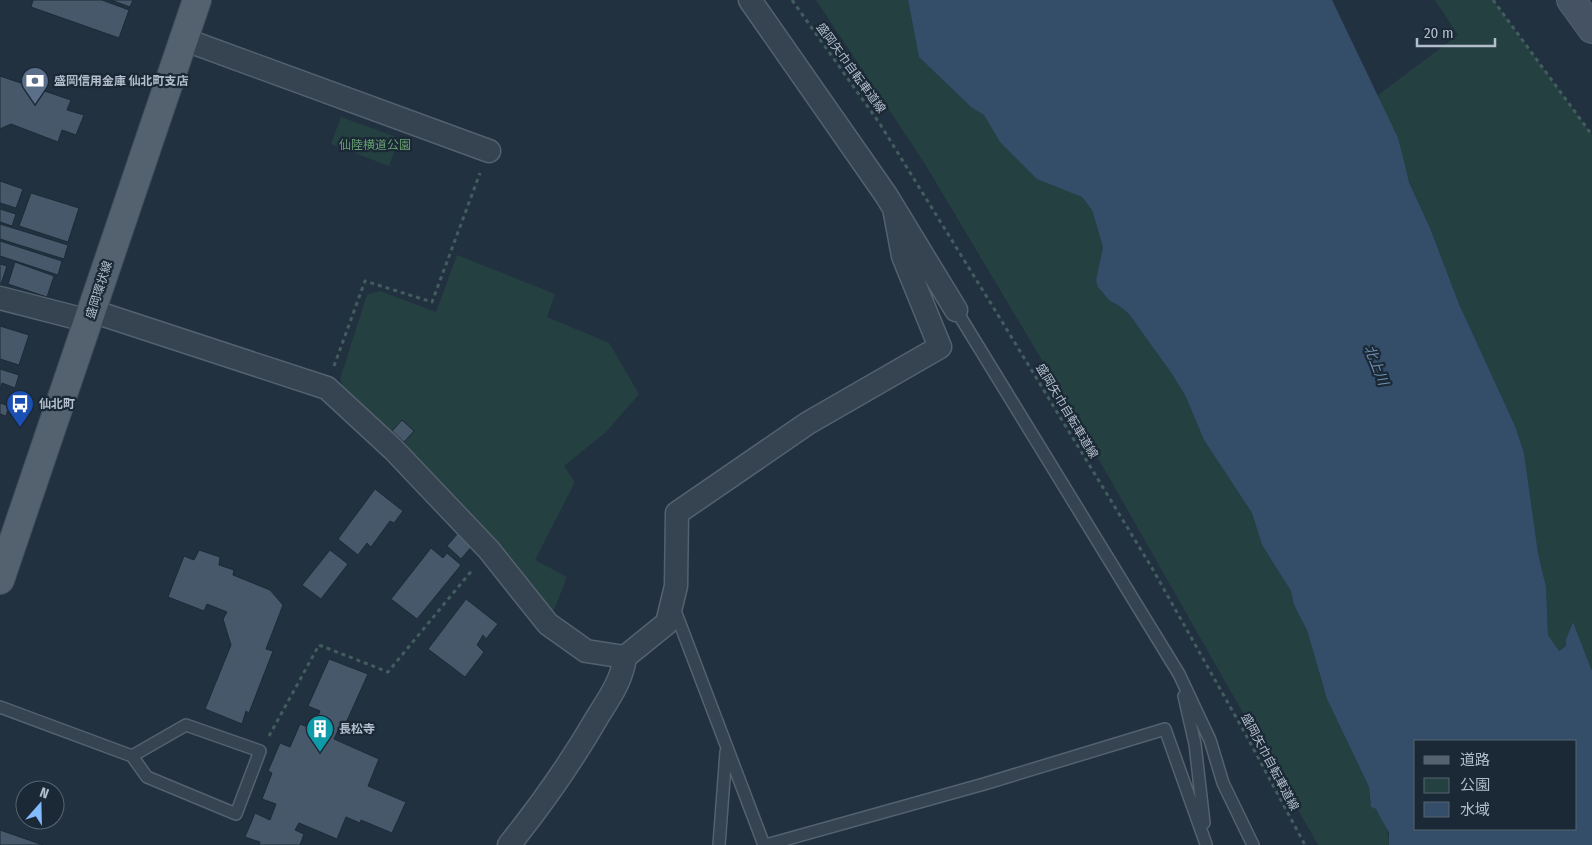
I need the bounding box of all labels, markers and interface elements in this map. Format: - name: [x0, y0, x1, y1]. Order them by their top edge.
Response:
- scale bar: [1417, 15, 1494, 47]
- street label: 盛岡矢巾自転車道線: [814, 20, 888, 116]
- text: 20 m: [1424, 24, 1454, 42]
- bank icon: 盛岡信用金庫 仙北町支店: [20, 66, 50, 105]
- place label: 盛岡信用金庫 仙北町支店: [54, 74, 189, 88]
- park label: 仙陸横道公園: [339, 138, 411, 152]
- street label: 盛岡環状線: [83, 259, 115, 321]
- water label: 北上川: [1360, 342, 1392, 390]
- street label: 盛岡矢巾自転車道線: [1033, 361, 1101, 461]
- bus stop icon: 仙北町: [5, 389, 35, 428]
- place label: 仙北町: [39, 397, 75, 411]
- street label: 盛岡矢巾自転車道線: [1238, 711, 1302, 813]
- building icon: 長松寺: [305, 714, 335, 753]
- place label: 長松寺: [339, 722, 375, 736]
- legend: [1414, 740, 1577, 830]
- text: 道路: [1460, 751, 1490, 769]
- text: 公園: [1460, 776, 1490, 794]
- north arrow: [15, 780, 65, 830]
- text: N: [37, 784, 51, 803]
- text: 水域: [1460, 801, 1490, 819]

